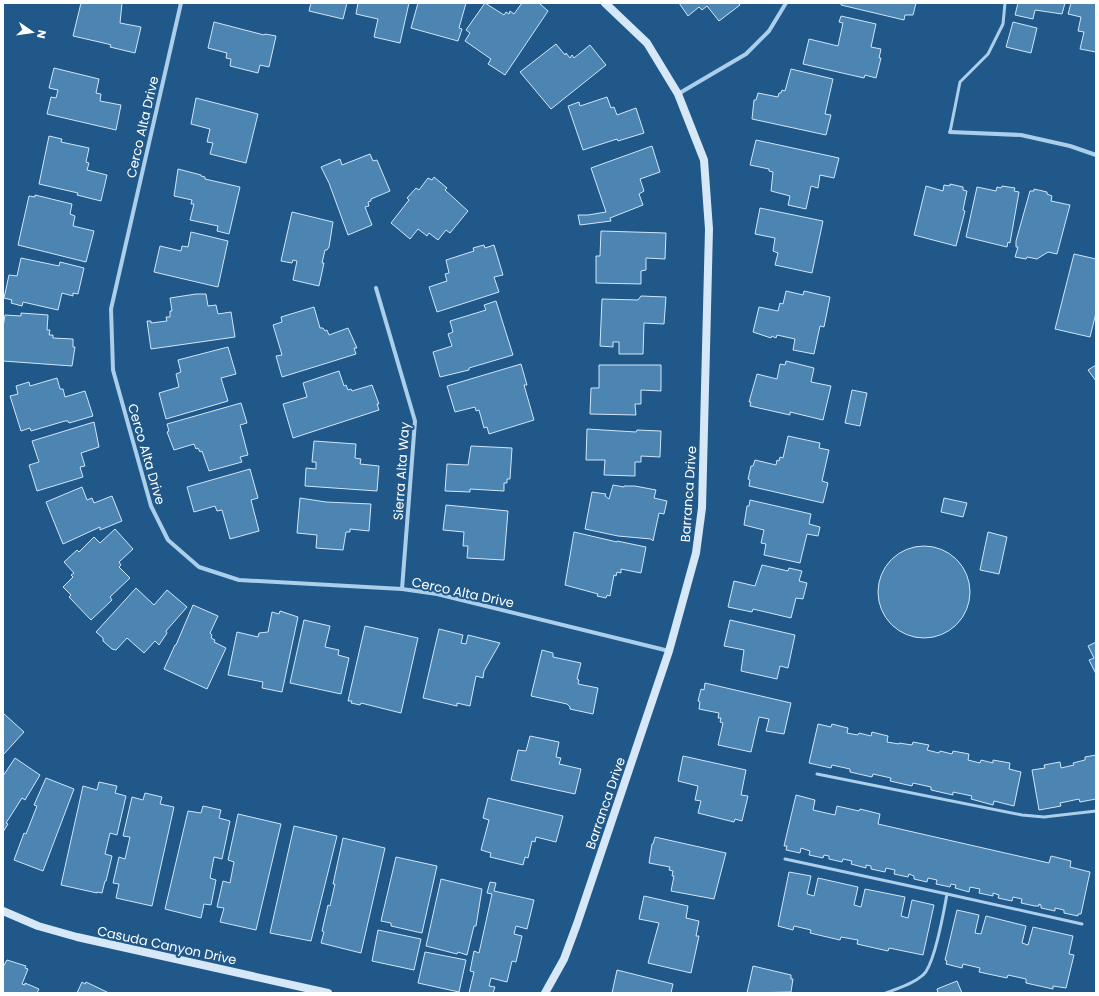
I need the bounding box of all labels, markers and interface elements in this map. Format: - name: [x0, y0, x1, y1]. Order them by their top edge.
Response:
- north arrow: [12, 12, 52, 52]
- text: N: [33, 28, 50, 40]
- street label: Cerco Alta Drive: [122, 74, 163, 180]
- street label: Cerco Alta Drive: [123, 401, 170, 507]
- street label: Sierra Alta Way: [389, 421, 414, 521]
- street label: Barranca Drive: [676, 445, 701, 543]
- street label: Cerco Alta Drive: [410, 572, 516, 613]
- street label: Barranca Drive: [581, 755, 630, 852]
- street label: Casuda Canyon Drive: [95, 921, 238, 970]

